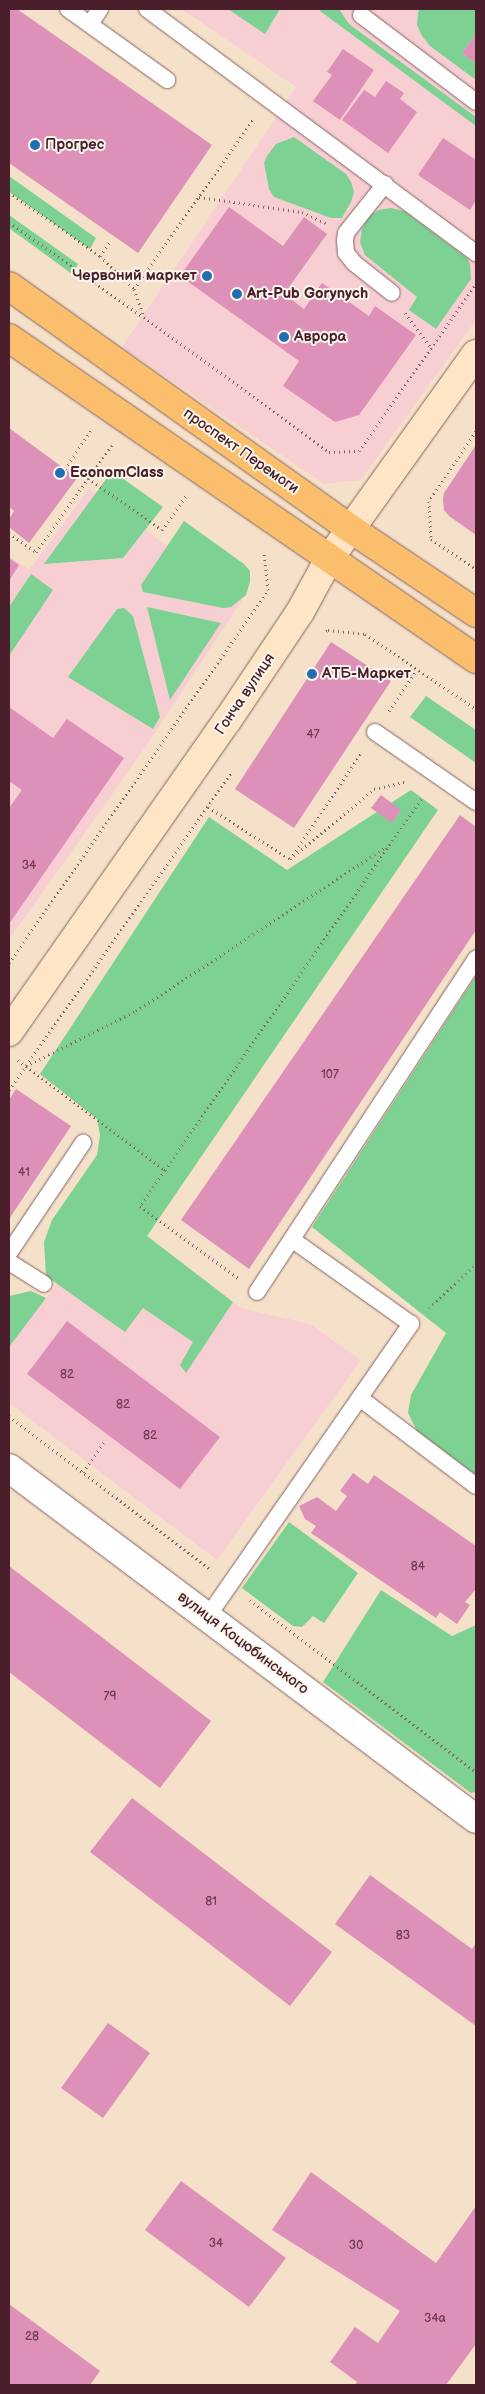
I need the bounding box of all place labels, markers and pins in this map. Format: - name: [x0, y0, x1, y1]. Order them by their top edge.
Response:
- place label: Прогрес: [45, 136, 104, 154]
- marker: Прогрес: [29, 139, 41, 151]
- place label: Червоний маркет: [72, 267, 197, 285]
- marker: Червоний маркет: [201, 270, 213, 282]
- place label: Art-Pub Gorynych: [247, 285, 368, 303]
- marker: Art-Pub Gorynych: [231, 288, 243, 300]
- place label: Аврора: [294, 328, 346, 346]
- marker: Аврора: [278, 331, 290, 343]
- place label: EconomClass: [70, 464, 164, 482]
- marker: EconomClass: [54, 467, 66, 479]
- place label: АТБ-Маркет: [322, 665, 411, 683]
- marker: АТБ-Маркет: [306, 668, 318, 680]

